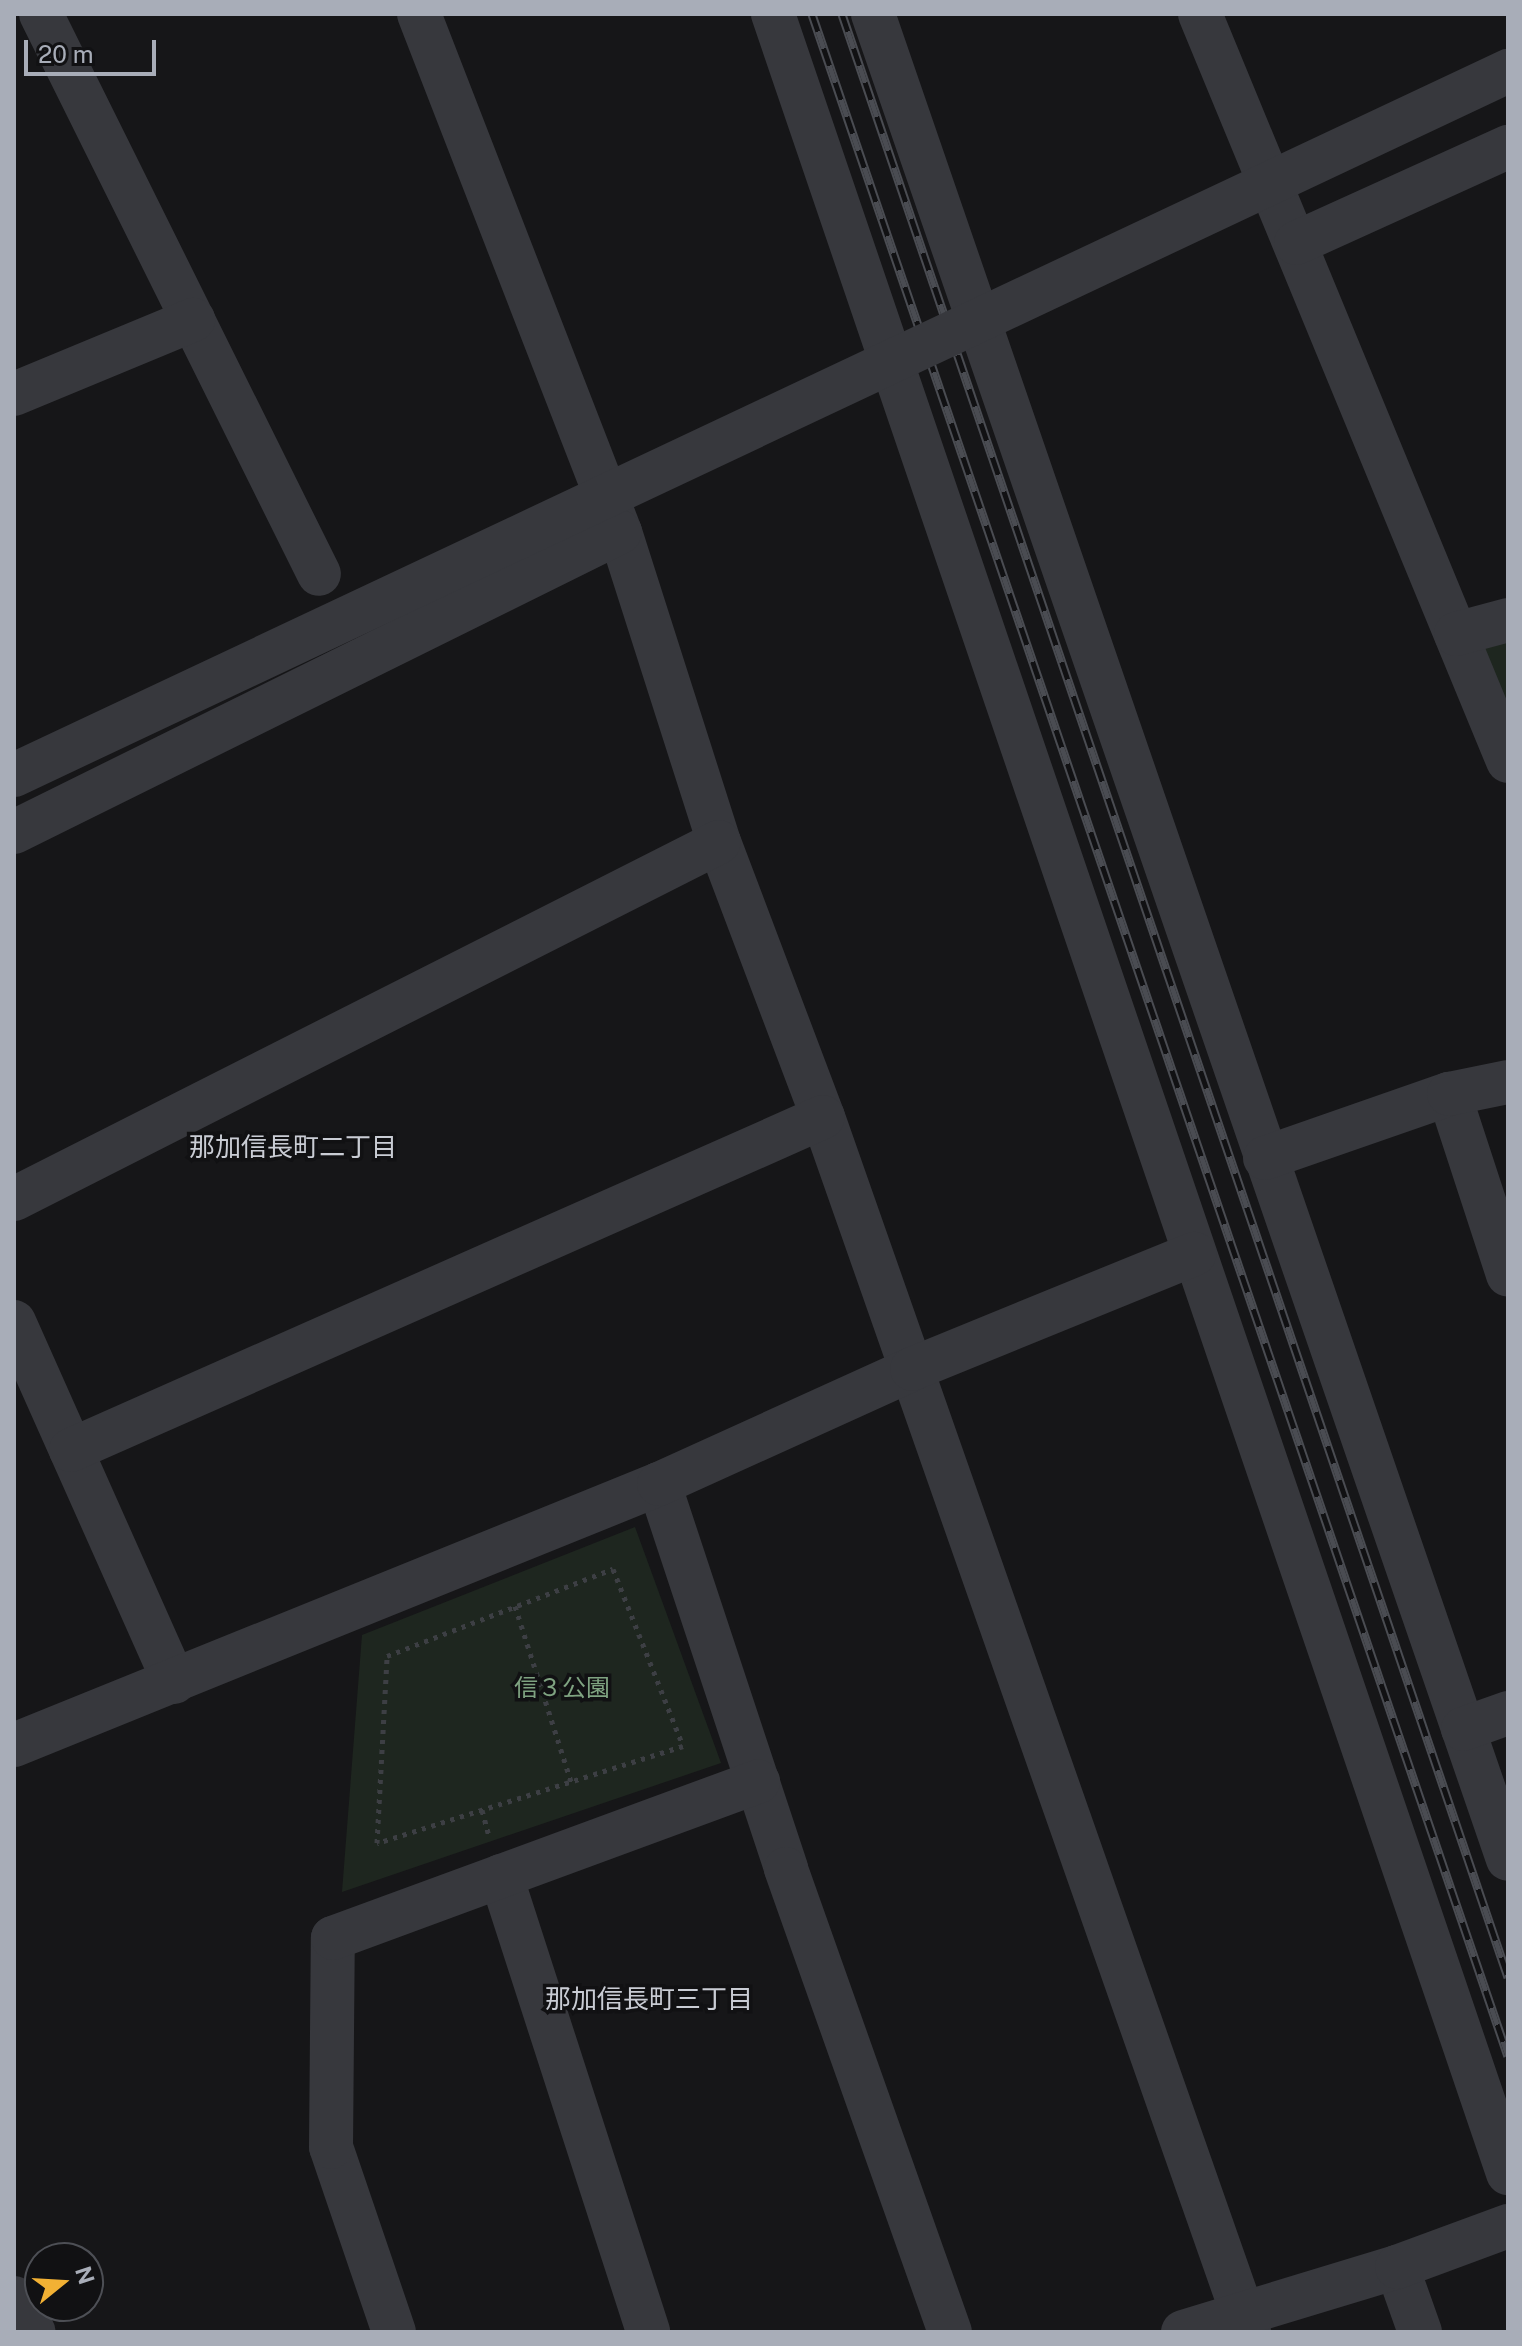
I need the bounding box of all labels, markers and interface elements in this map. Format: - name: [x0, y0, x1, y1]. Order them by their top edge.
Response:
- scale bar: [28, 24, 160, 74]
- text: 20 m: [38, 40, 94, 68]
- district label: 那加信長町二丁目: [189, 1131, 397, 1163]
- park label: 信３公園: [514, 1674, 610, 1702]
- district label: 那加信長町三丁目: [545, 1983, 753, 2015]
- north arrow: [24, 2242, 104, 2322]
- text: N: [70, 2263, 100, 2287]

